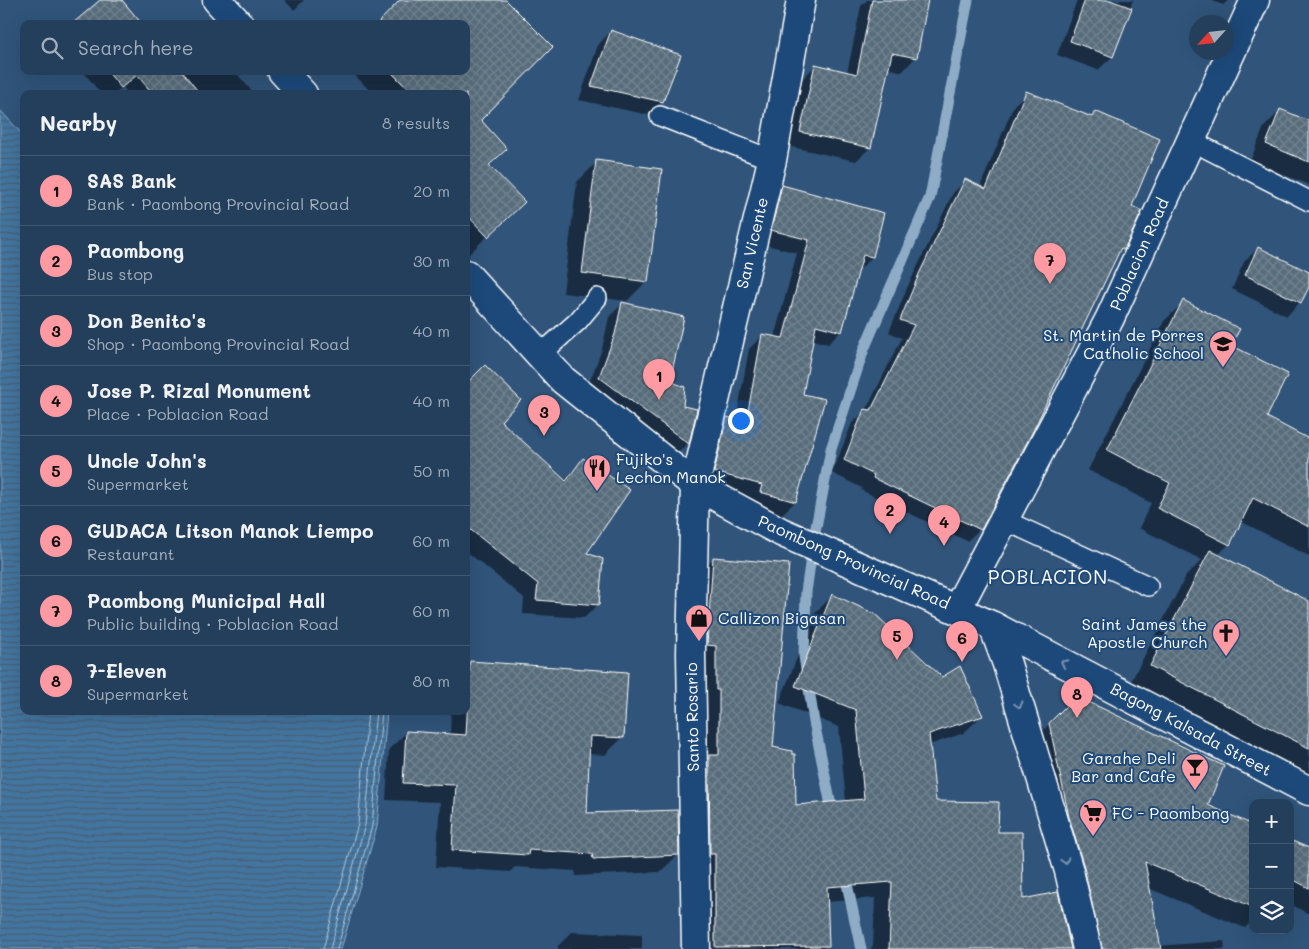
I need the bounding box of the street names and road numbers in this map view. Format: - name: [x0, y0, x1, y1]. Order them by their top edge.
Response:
- street label: Poblacion Road: [1104, 194, 1173, 313]
- street label: San Vicente: [731, 195, 772, 291]
- street label: Paombong Provincial Road: [755, 510, 953, 613]
- street label: Santo Rosario: [680, 662, 703, 772]
- street label: Bagong Kalsada Street: [1107, 677, 1275, 780]

